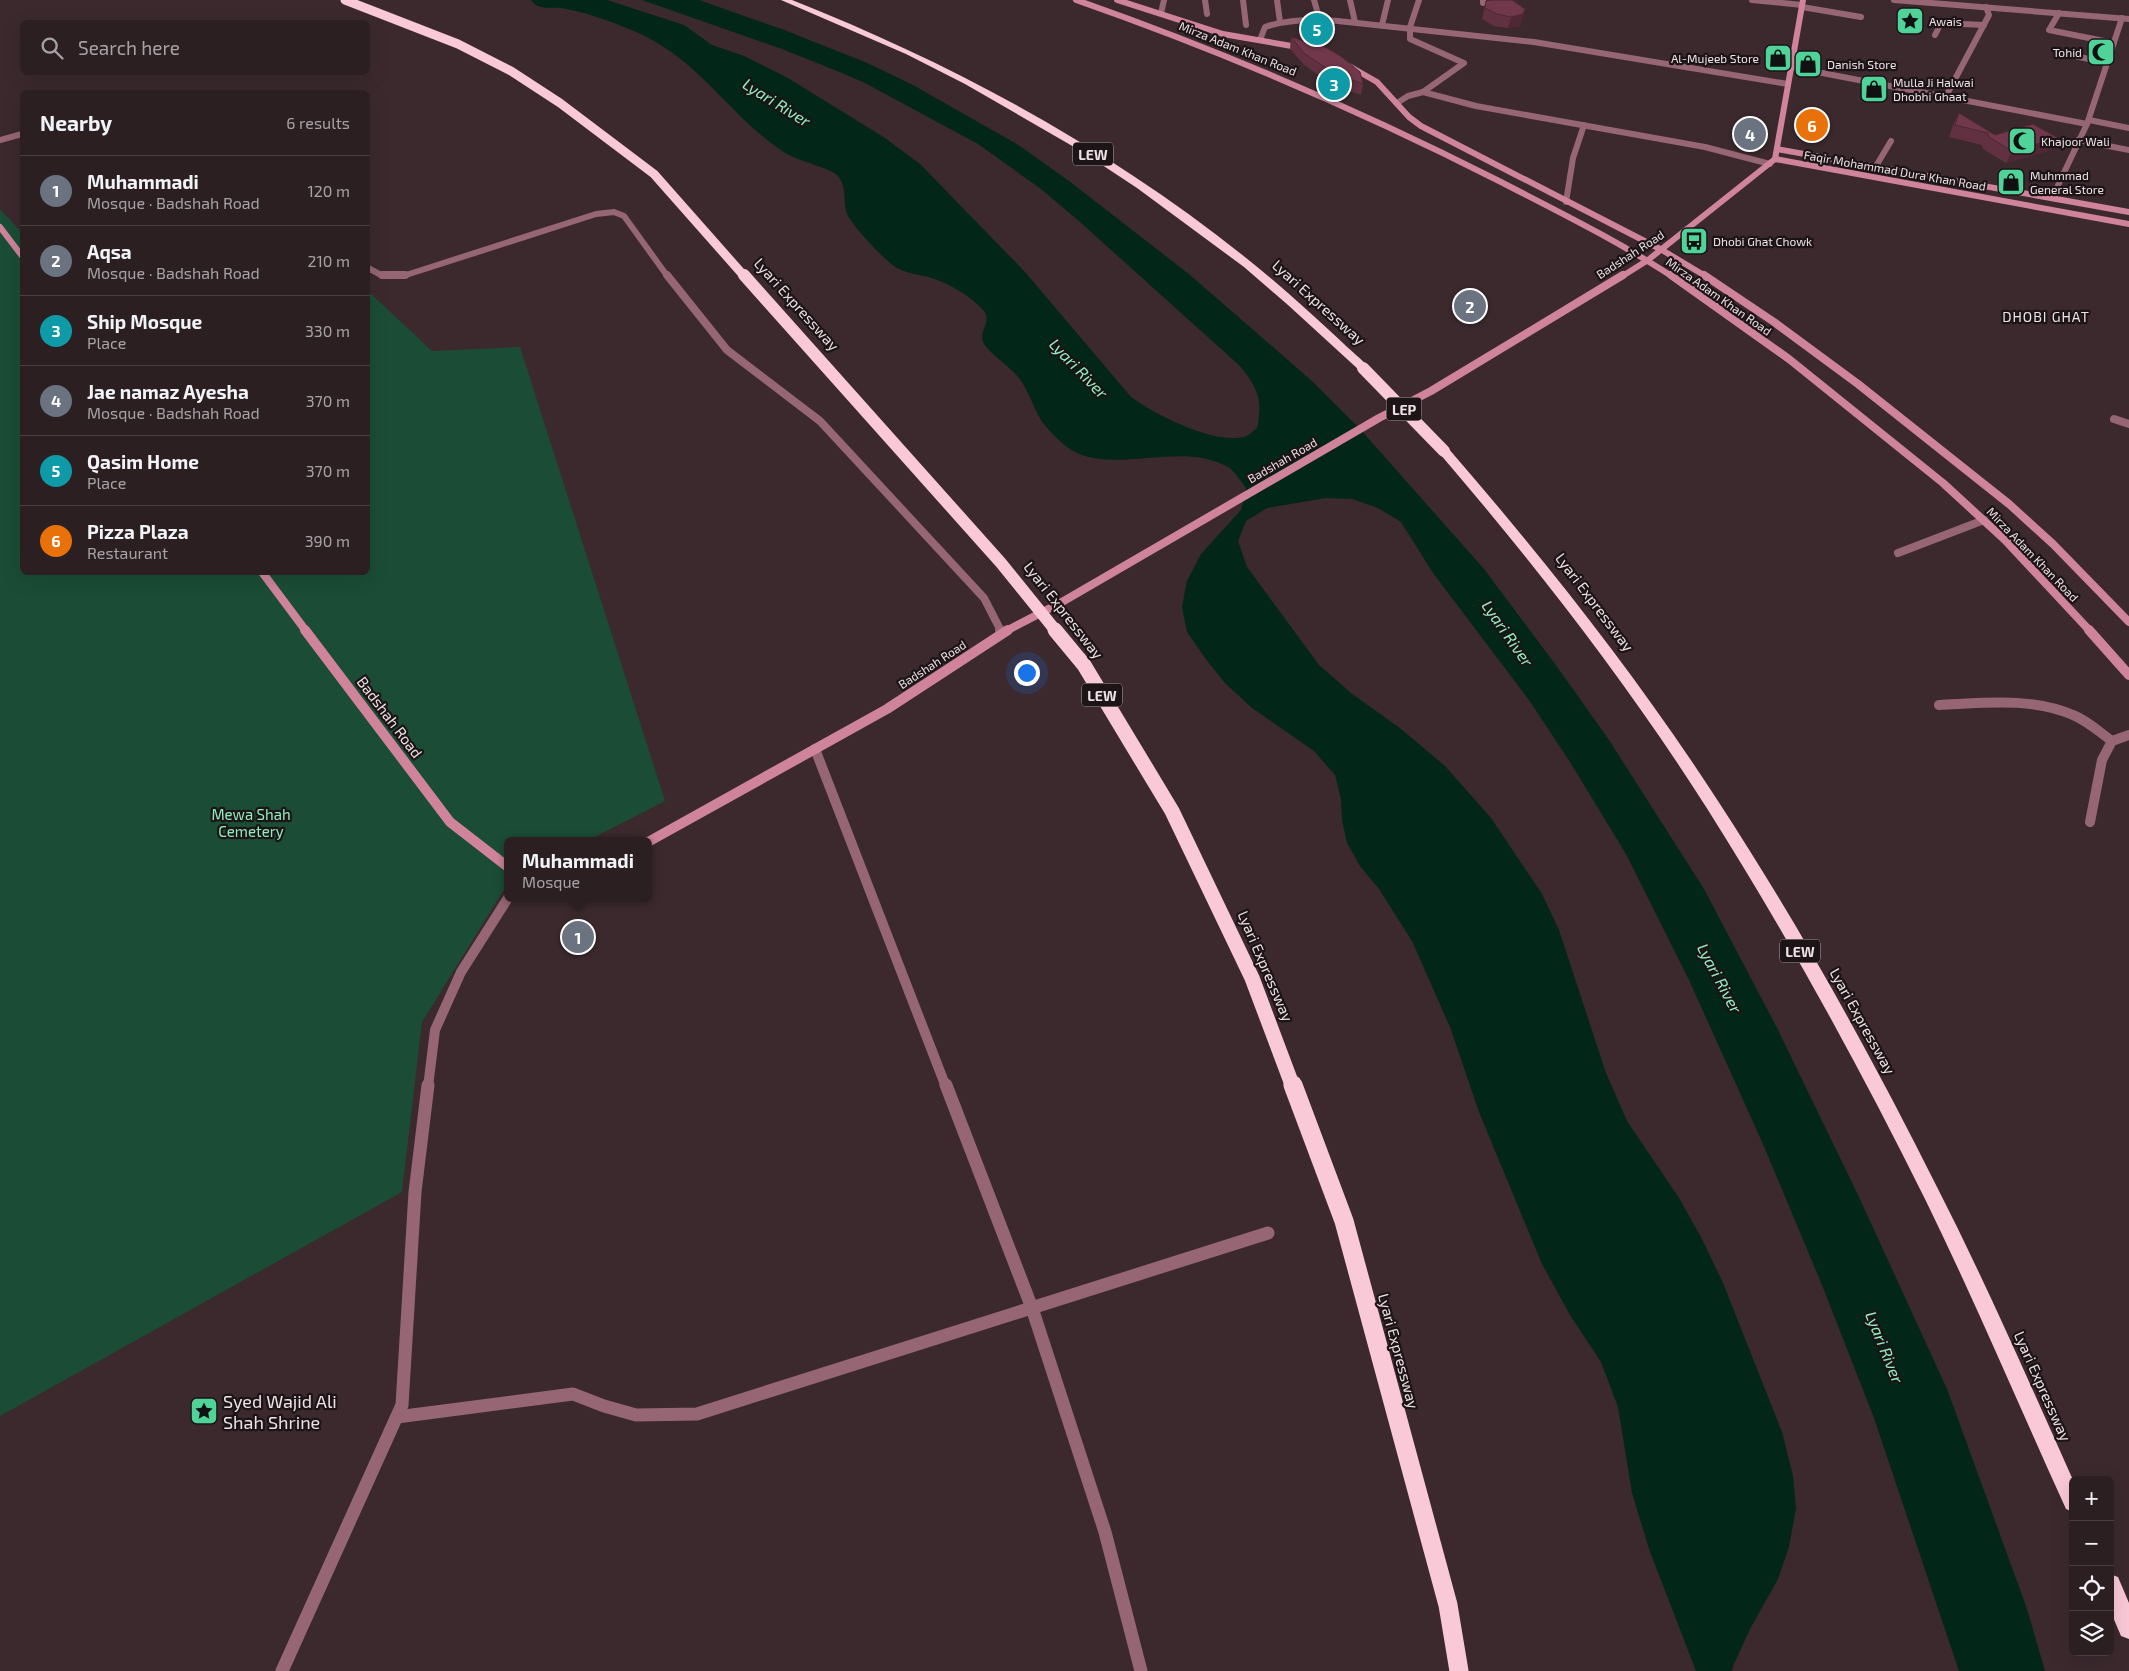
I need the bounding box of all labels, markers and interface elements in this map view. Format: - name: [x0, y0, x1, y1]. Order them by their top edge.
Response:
- place icon: Awais: [1895, 6, 1925, 36]
- pin: 5: [1301, 10, 1333, 48]
- place label: Awais: [1929, 14, 1962, 28]
- street label: Mirza Adam Khan Road: [1177, 18, 1299, 78]
- search box: [20, 20, 370, 75]
- icon: search: [38, 34, 66, 62]
- text: Search here: [78, 36, 180, 59]
- mosque icon: Tohid: [2086, 37, 2116, 67]
- shop icon: Al-Mujeeb Store: [1763, 43, 1793, 73]
- place label: Tohid: [2053, 45, 2082, 59]
- shop icon: Danish Store: [1793, 49, 1823, 79]
- place label: Al-Mujeeb Store: [1671, 51, 1759, 66]
- place label: Danish Store: [1827, 57, 1896, 71]
- pin: 3: [1318, 65, 1350, 103]
- water label: Lyari River: [739, 74, 815, 131]
- shop icon: Mulla Ji Halwai Dhobhi Ghaat: [1859, 74, 1889, 104]
- place label: Mulla Ji Halwai Dhobhi Ghaat: [1893, 75, 1974, 103]
- pin: 6: [1796, 106, 1828, 144]
- text: Nearby: [40, 110, 112, 135]
- text: 6 results: [286, 113, 350, 132]
- pin: 4: [1734, 115, 1766, 153]
- mosque icon: Khajoor Wali: [2007, 126, 2037, 156]
- place label: Khajoor Wali: [2041, 134, 2110, 149]
- road number: LEW: [1073, 142, 1113, 166]
- street label: Faqir Mohammad Dura Khan Road: [1803, 147, 1987, 193]
- shop icon: Muhmmad General Store: [1996, 167, 2026, 197]
- place label: Muhmmad General Store: [2030, 168, 2104, 196]
- text: Muhammadi: [87, 170, 199, 193]
- text: 1: [53, 181, 59, 200]
- text: 120 m: [307, 181, 350, 200]
- text: Mosque · Badshah Road: [87, 193, 260, 212]
- bus stop icon: Dhobi Ghat Chowk: [1679, 226, 1709, 256]
- street label: Badshah Road: [1594, 227, 1666, 281]
- place label: Dhobi Ghat Chowk: [1713, 234, 1812, 248]
- text: Aqsa: [87, 240, 132, 263]
- text: 2: [51, 251, 61, 270]
- text: 210 m: [307, 251, 350, 270]
- street label: Lyari Expressway: [751, 254, 843, 354]
- street label: Mirza Adam Khan Road: [1664, 254, 1774, 338]
- street label: Lyari Expressway: [1269, 256, 1369, 348]
- text: Mosque · Badshah Road: [87, 263, 260, 282]
- pin: 2: [1454, 287, 1486, 325]
- district label: DHOBI GHAT: [2002, 308, 2090, 325]
- text: Ship Mosque: [87, 310, 202, 333]
- text: 3: [51, 321, 61, 340]
- text: 330 m: [305, 321, 350, 340]
- text: Place: [87, 333, 126, 352]
- water label: Lyari River: [1045, 334, 1113, 403]
- text: Jae namaz Ayesha: [87, 380, 249, 403]
- text: 4: [51, 391, 61, 410]
- text: 370 m: [306, 391, 350, 410]
- road number: LEP: [1386, 398, 1422, 420]
- text: Mosque · Badshah Road: [87, 403, 260, 422]
- street label: Badshah Road: [1245, 434, 1319, 486]
- text: Qasim Home: [87, 450, 199, 473]
- text: 5: [52, 461, 60, 480]
- text: 370 m: [306, 461, 350, 480]
- text: Place: [87, 473, 126, 492]
- street label: Mirza Adam Khan Road: [1984, 504, 2082, 604]
- text: Pizza Plaza: [87, 520, 189, 543]
- text: 6: [51, 531, 61, 550]
- text: 390 m: [305, 531, 350, 550]
- text: Restaurant: [87, 543, 168, 562]
- street label: Lyari Expressway: [1552, 549, 1638, 655]
- street label: Lyari Expressway: [1020, 558, 1108, 662]
- water label: Lyari River: [1478, 596, 1538, 671]
- street label: Badshah Road: [896, 637, 968, 691]
- your location: [1014, 660, 1040, 686]
- street label: Badshah Road: [354, 673, 426, 761]
- road number: LEW: [1082, 684, 1122, 706]
- park label: Mewa Shah Cemetery: [211, 805, 291, 840]
- popup: [504, 837, 652, 902]
- text: Muhammadi: [522, 849, 634, 872]
- text: Mosque: [522, 872, 580, 891]
- street label: Lyari Expressway: [1235, 908, 1297, 1024]
- pin: 1: [562, 918, 594, 956]
- road number: LEW: [1780, 939, 1820, 962]
- water label: Lyari River: [1693, 940, 1747, 1017]
- street label: Lyari Expressway: [1826, 965, 1900, 1077]
- street label: Lyari Expressway: [1375, 1291, 1423, 1411]
- water label: Lyari River: [1861, 1308, 1908, 1387]
- street label: Lyari Expressway: [2011, 1328, 2075, 1444]
- place label: Syed Wajid Ali Shah Shrine: [223, 1390, 337, 1433]
- place icon: Syed Wajid Ali Shah Shrine: [189, 1396, 219, 1426]
- map controls: [2069, 1476, 2114, 1656]
- button: +: [2069, 1476, 2114, 1521]
- button: −: [2069, 1521, 2114, 1566]
- button: locate: [2069, 1566, 2114, 1611]
- button: layers: [2069, 1611, 2114, 1656]

